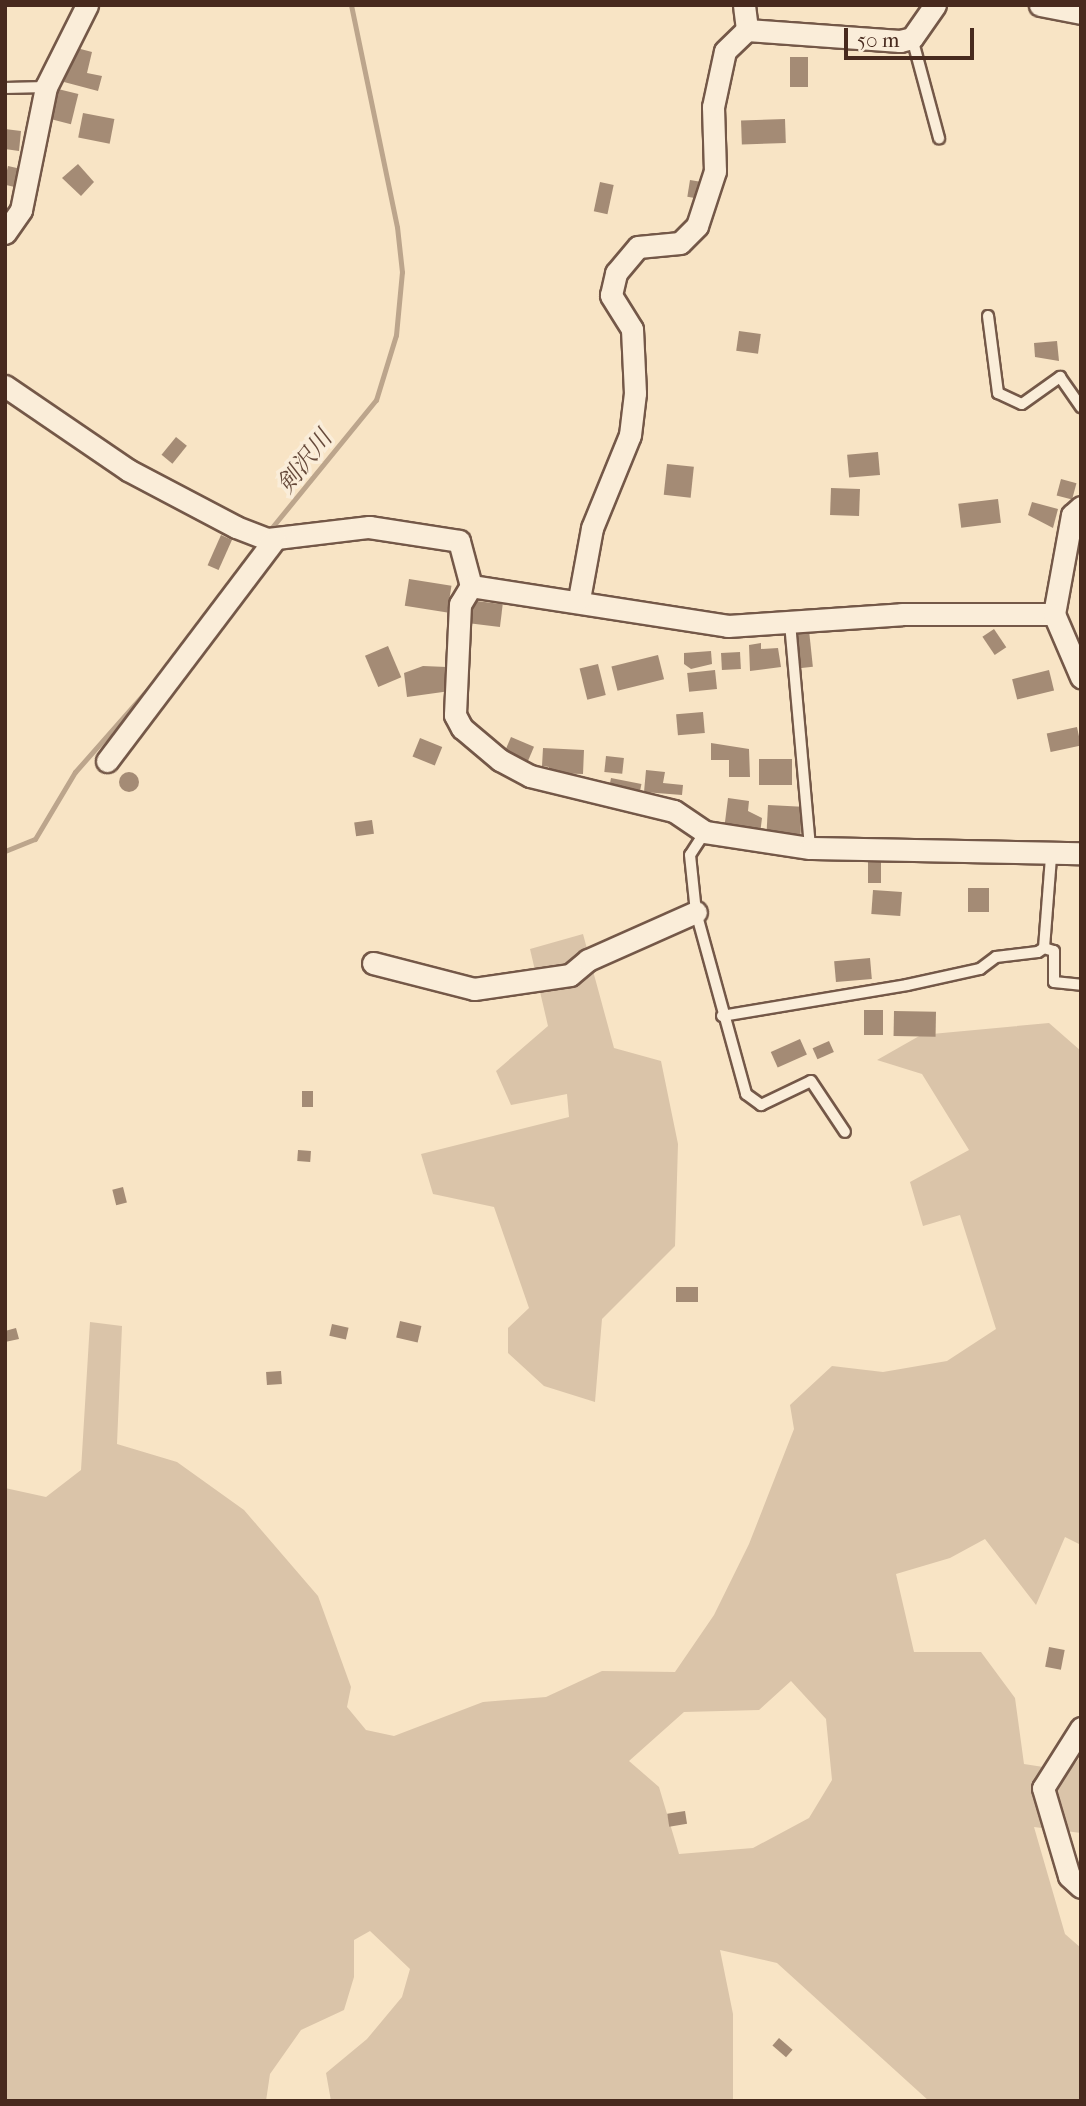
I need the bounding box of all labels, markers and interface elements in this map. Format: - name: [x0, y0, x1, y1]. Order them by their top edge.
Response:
- scale bar: [848, 14, 978, 58]
- text: 50 m: [857, 28, 900, 52]
- water label: 剣沢川: [271, 425, 339, 499]

